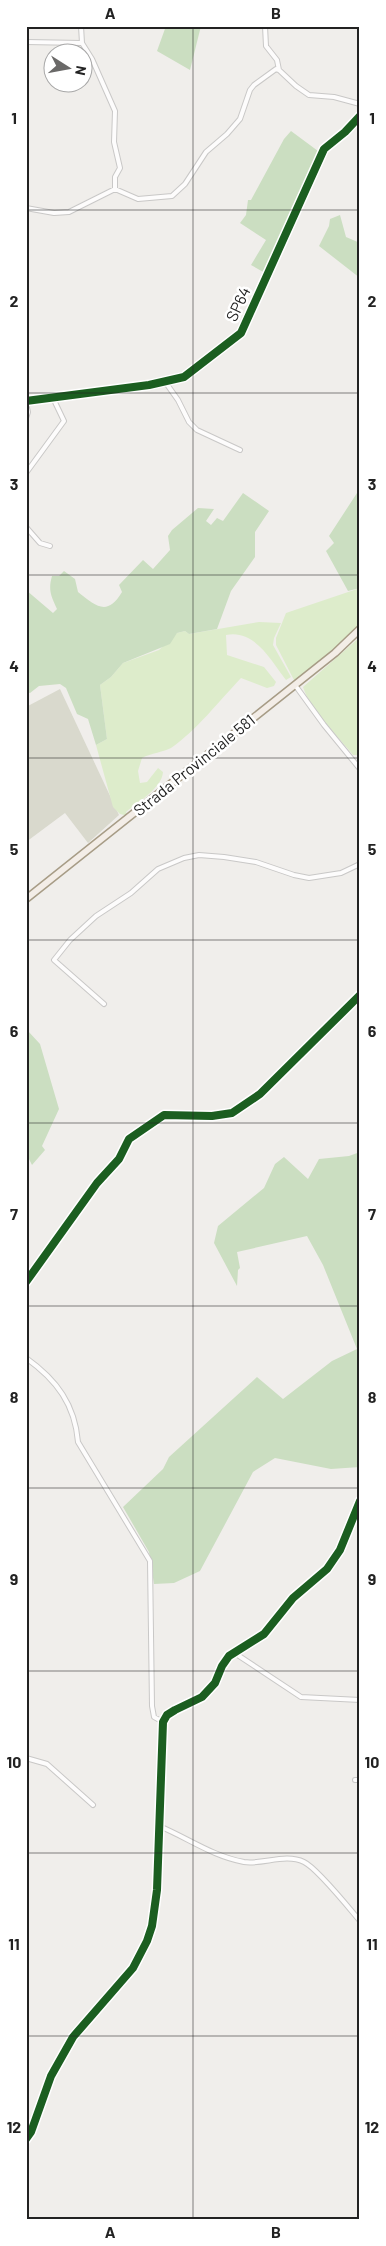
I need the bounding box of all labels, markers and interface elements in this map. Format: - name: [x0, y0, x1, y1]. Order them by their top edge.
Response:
- text: A: [105, 3, 116, 22]
- text: B: [271, 3, 281, 22]
- north arrow: [42, 42, 92, 92]
- text: N: [72, 64, 90, 77]
- text: 1: [11, 108, 17, 127]
- text: 1: [369, 108, 375, 127]
- street label: SP64: [221, 284, 254, 324]
- text: 2: [10, 291, 19, 310]
- text: 2: [368, 291, 377, 310]
- text: 3: [10, 474, 18, 493]
- text: 3: [368, 474, 376, 493]
- text: 4: [9, 656, 19, 675]
- text: 4: [367, 656, 377, 675]
- street label: Strada Provinciale 581: [129, 710, 258, 819]
- text: 5: [10, 839, 19, 858]
- text: 5: [368, 839, 377, 858]
- text: 6: [10, 1021, 19, 1040]
- text: 6: [368, 1021, 377, 1040]
- text: 7: [10, 1204, 18, 1223]
- text: 7: [368, 1204, 376, 1223]
- text: 8: [10, 1387, 19, 1406]
- text: 8: [368, 1387, 377, 1406]
- text: 9: [10, 1569, 18, 1588]
- text: 9: [368, 1569, 376, 1588]
- text: 10: [7, 1752, 21, 1771]
- text: 10: [365, 1752, 379, 1771]
- text: 11: [8, 1934, 20, 1953]
- text: 11: [366, 1934, 378, 1953]
- text: 12: [7, 2117, 21, 2136]
- text: 12: [365, 2117, 379, 2136]
- text: A: [105, 2222, 116, 2241]
- text: B: [271, 2222, 281, 2241]

